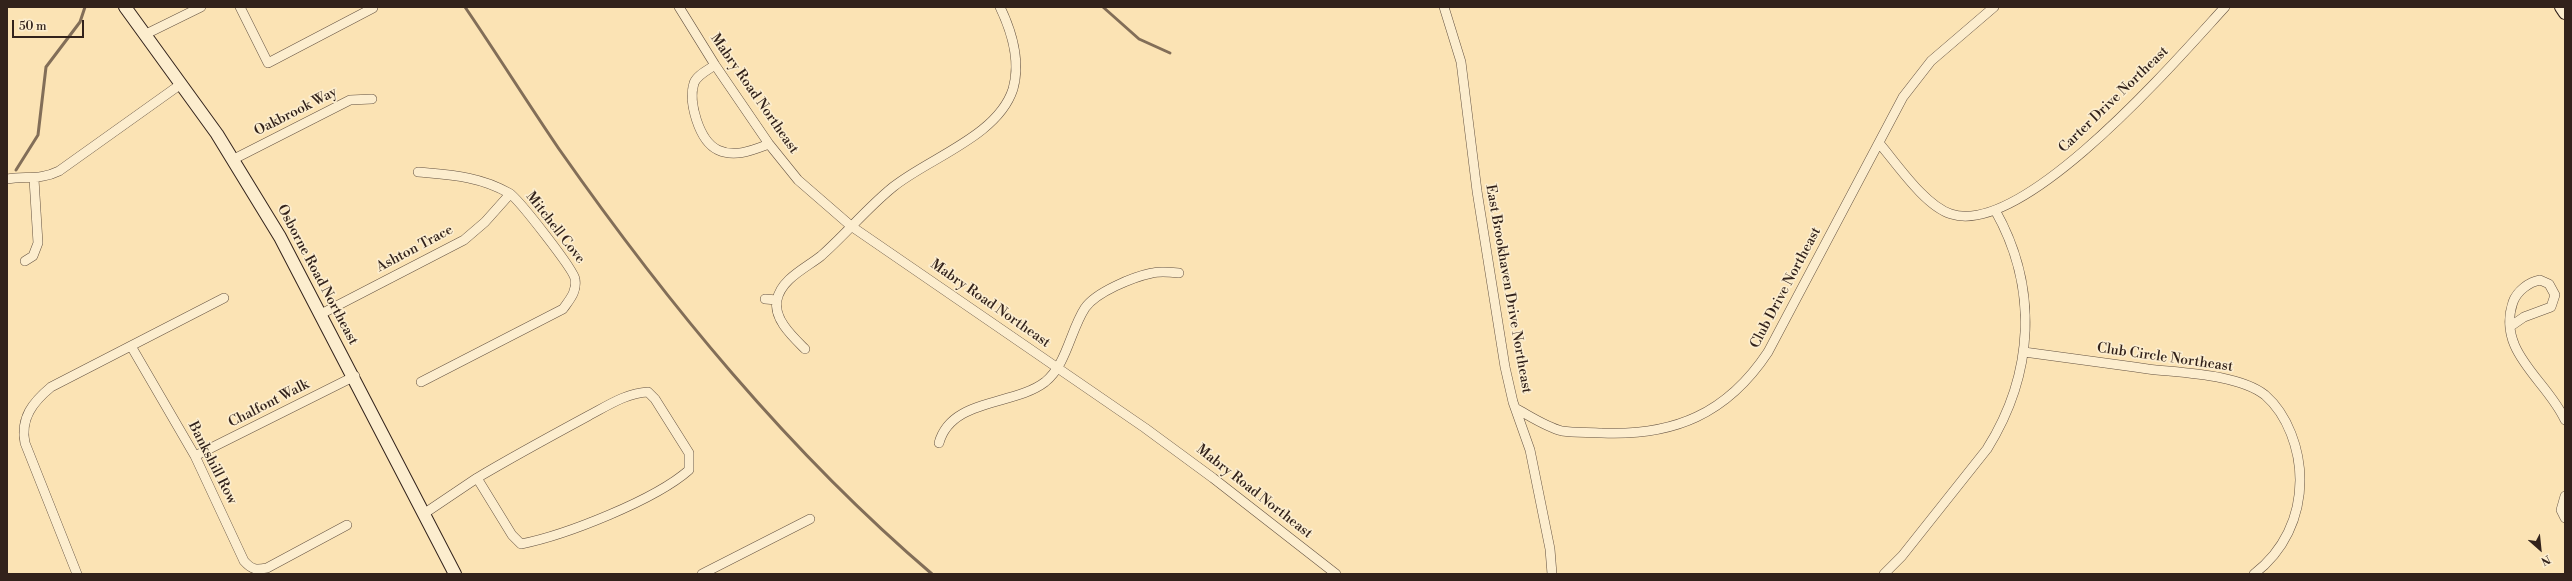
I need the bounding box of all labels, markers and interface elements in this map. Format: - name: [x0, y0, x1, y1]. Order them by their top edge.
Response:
- scale bar: [14, 12, 86, 38]
- text: 50 m: [19, 19, 47, 34]
- street label: Mabry Road Northeast: [706, 31, 802, 157]
- street label: Carter Drive Northeast: [2056, 43, 2172, 157]
- street label: Oakbrook Way: [252, 84, 340, 140]
- street label: East Brookhaven Drive Northeast: [1481, 183, 1535, 395]
- street label: Mitchell Cove: [522, 189, 588, 267]
- street label: Osborne Road Northeast: [273, 202, 361, 348]
- street label: Ashton Trace: [374, 222, 456, 276]
- street label: Club Drive Northeast: [1747, 225, 1825, 351]
- street label: Mabry Road Northeast: [927, 256, 1053, 352]
- street label: Club Circle Northeast: [2096, 340, 2234, 376]
- street label: Chalfont Walk: [226, 376, 312, 432]
- street label: Bankshill Row: [184, 419, 240, 507]
- street label: Mabry Road Northeast: [1193, 442, 1315, 542]
- north arrow: [2520, 529, 2560, 569]
- text: N: [2538, 551, 2553, 568]

